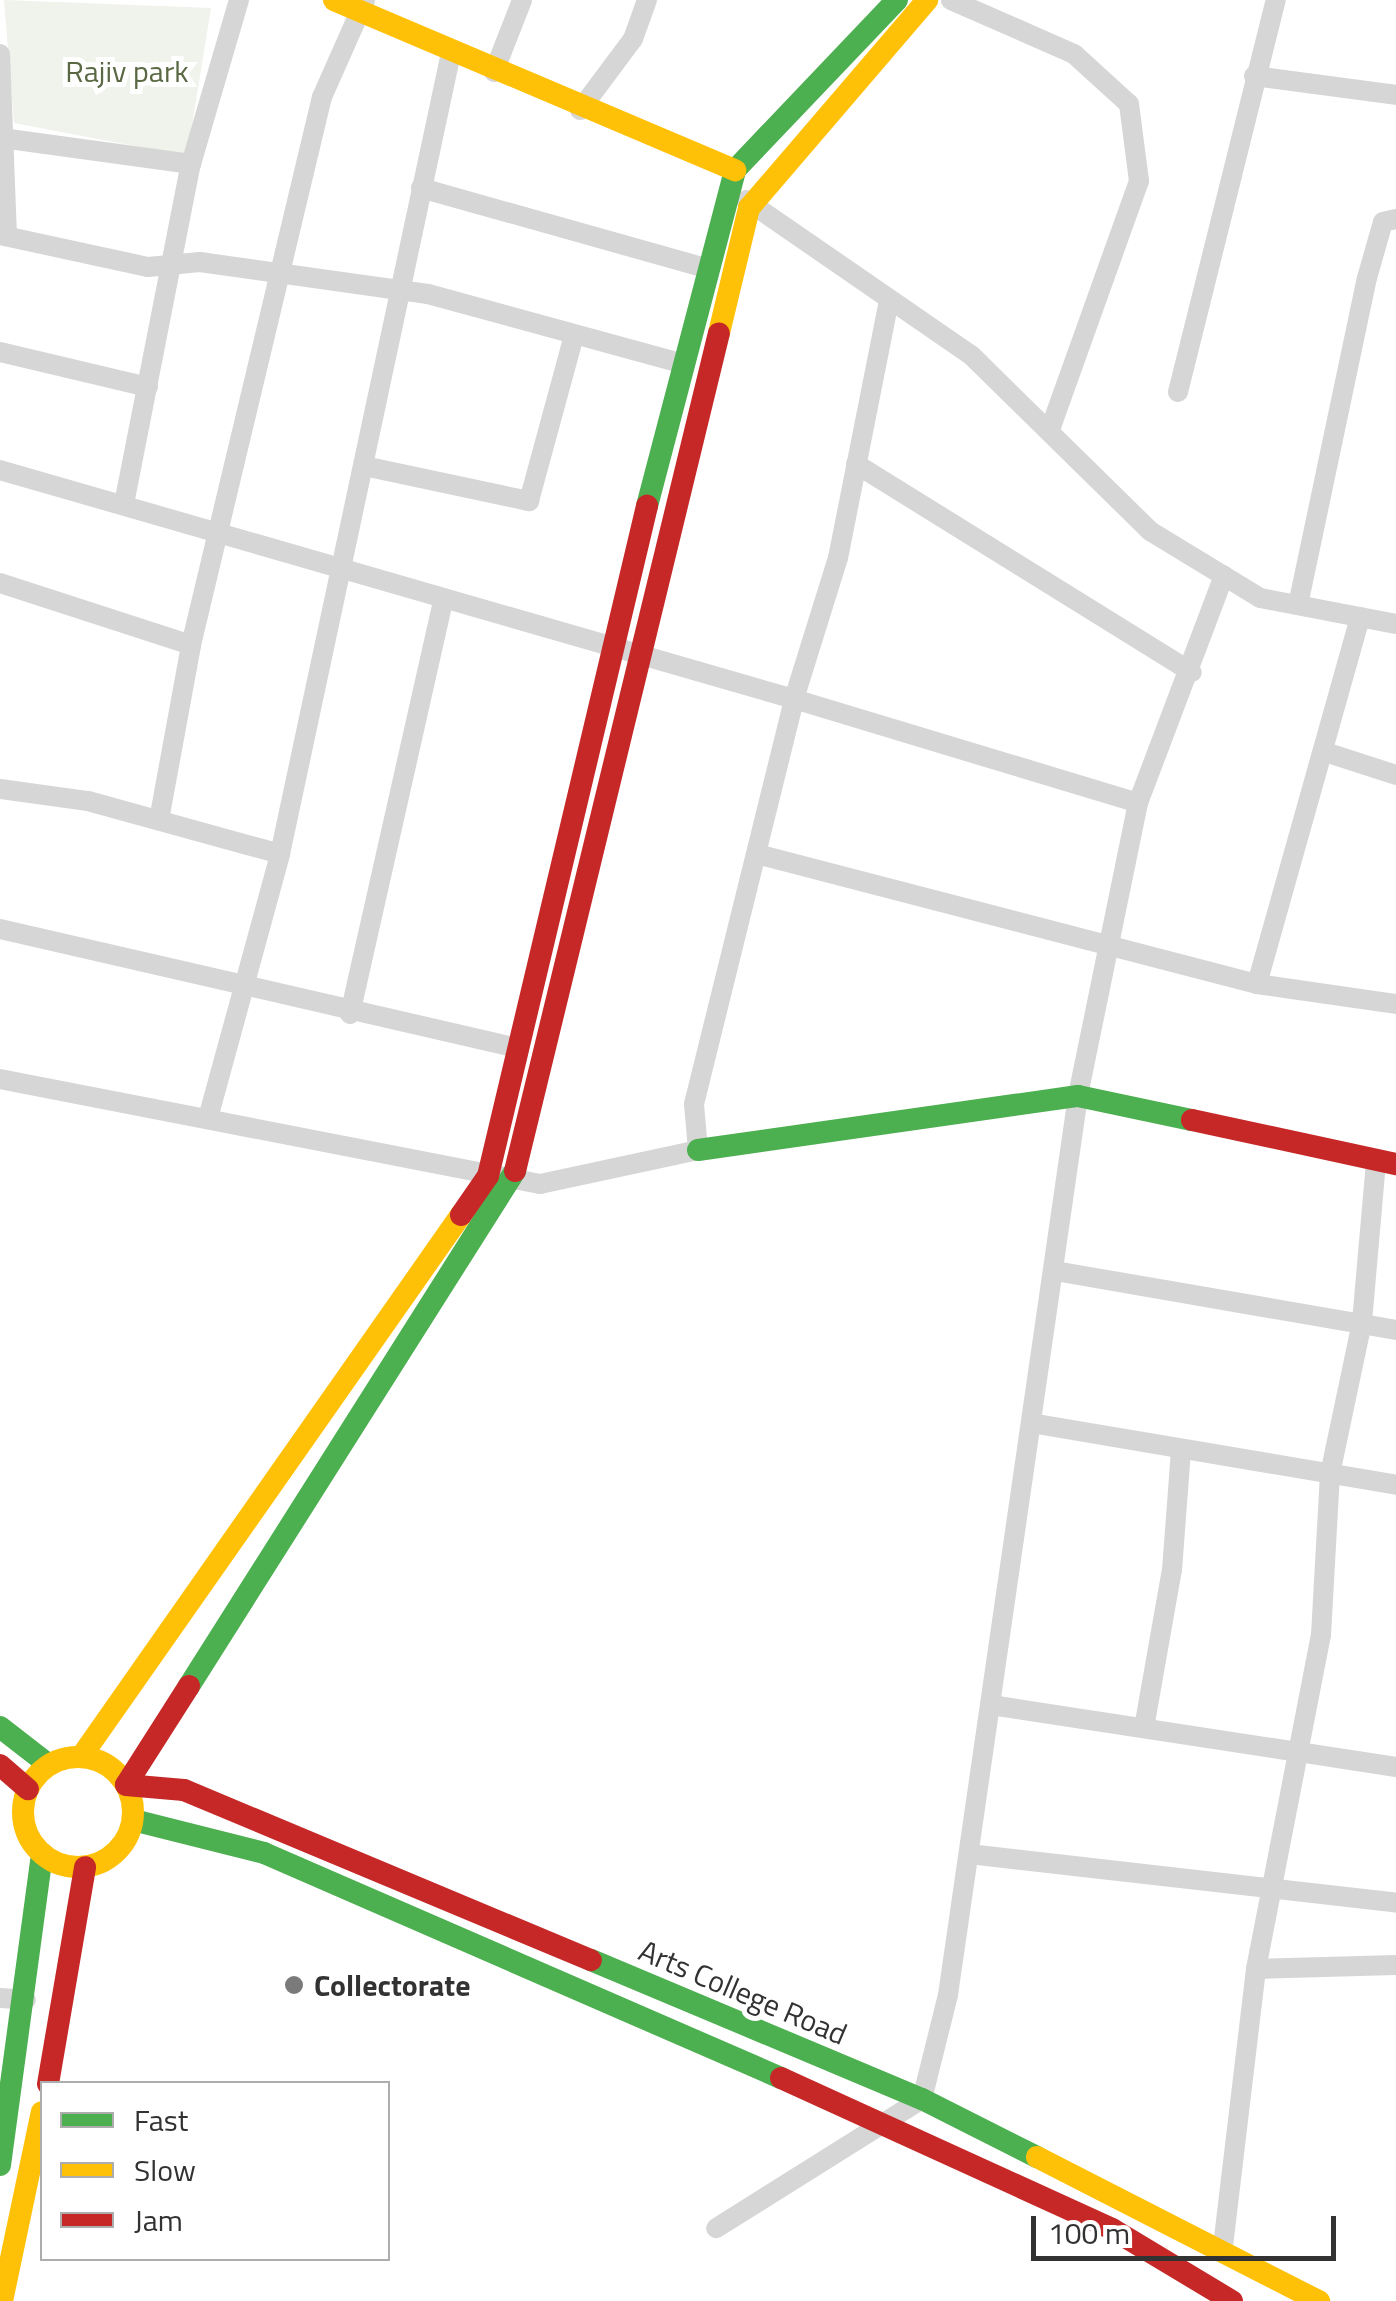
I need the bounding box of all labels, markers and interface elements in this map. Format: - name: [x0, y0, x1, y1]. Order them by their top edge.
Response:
- park label: Rajiv park: [65, 53, 189, 89]
- street label: Arts College Road: [634, 1932, 852, 2052]
- place label: Collectorate: [314, 1967, 470, 2003]
- marker: Collectorate: [283, 1974, 305, 1996]
- legend: [40, 2081, 390, 2261]
- text: Fast: [134, 2097, 188, 2143]
- text: Slow: [134, 2147, 196, 2193]
- scale bar: [1036, 2196, 1341, 2258]
- text: Jam: [134, 2197, 183, 2243]
- text: 100 m: [1048, 2210, 1130, 2256]

